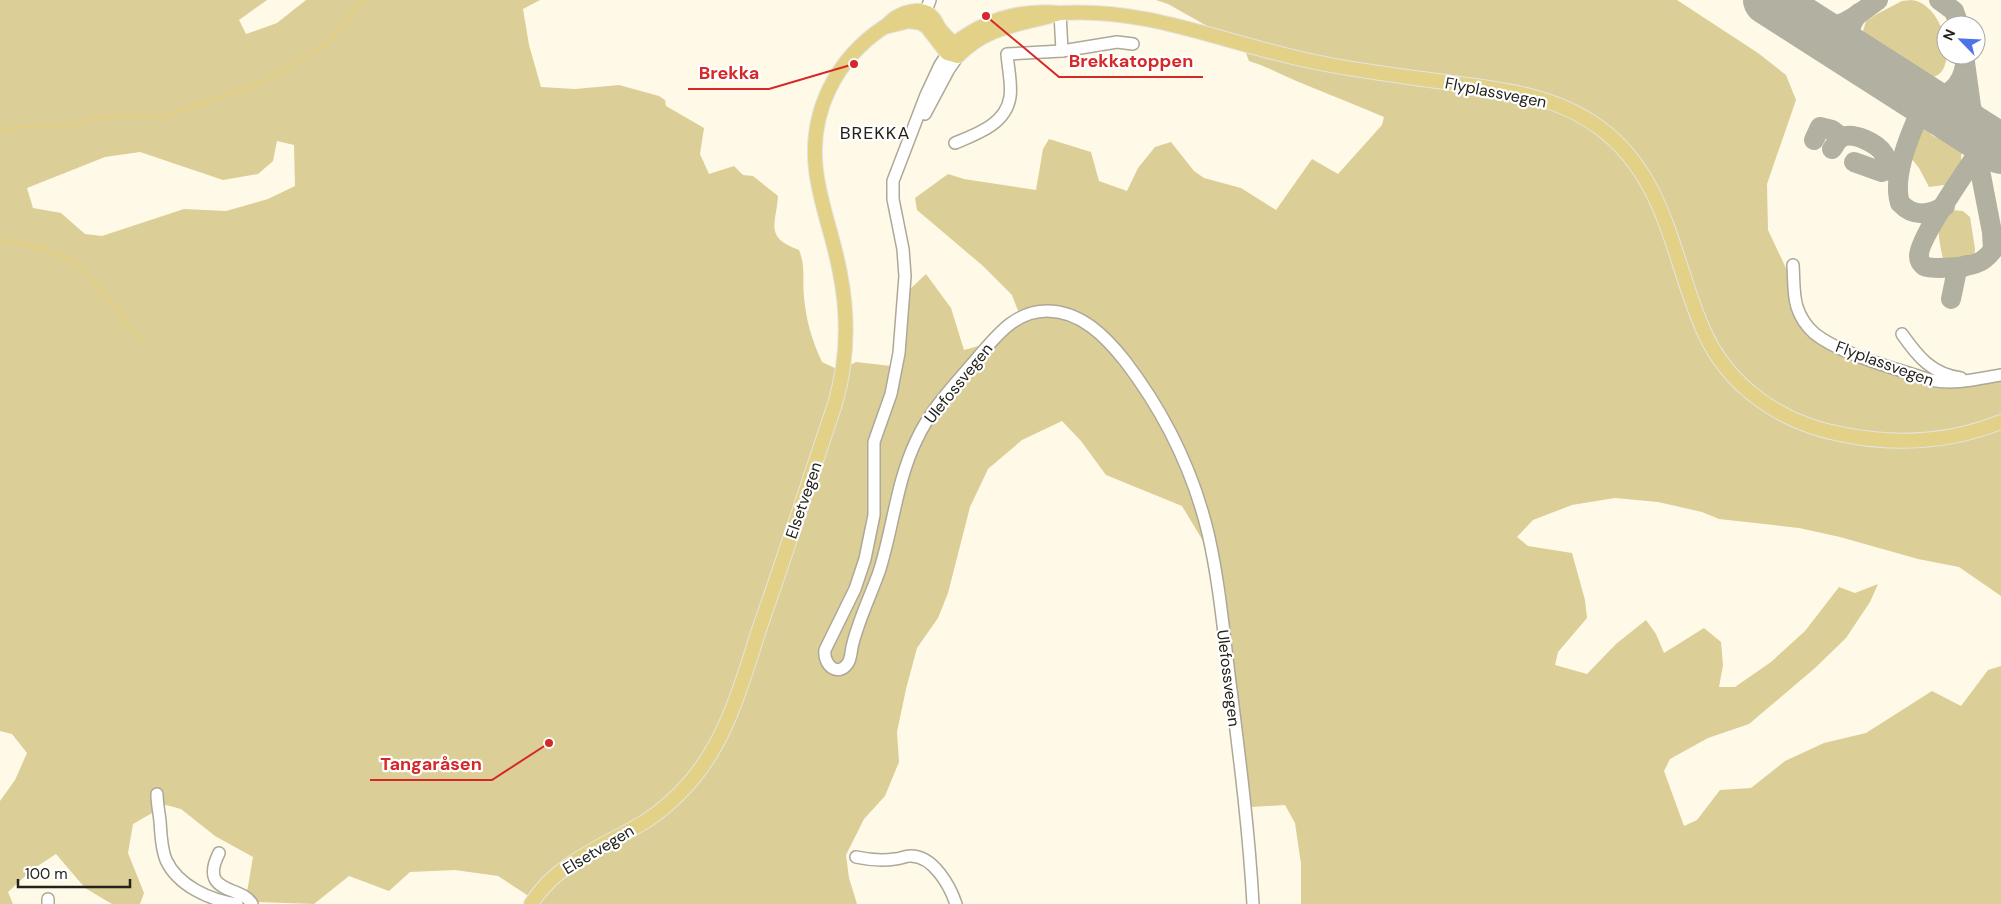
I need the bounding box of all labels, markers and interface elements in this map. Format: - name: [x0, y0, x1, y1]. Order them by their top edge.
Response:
- north arrow: [1936, 15, 1986, 65]
- text: N: [1939, 26, 1959, 43]
- callout: Brekkatoppen: [1059, 44, 1203, 77]
- text: Brekkatoppen: [1069, 49, 1193, 73]
- callout: Brekka: [688, 56, 769, 89]
- text: Brekka: [699, 61, 759, 85]
- street label: Flyplassvegen: [1443, 72, 1548, 113]
- district label: BREKKA: [840, 121, 910, 145]
- street label: Flyplassvegen: [1833, 336, 1937, 391]
- street label: Ulefossvegen: [920, 339, 997, 428]
- street label: Elsetvegen: [781, 459, 826, 541]
- street label: Ulefossvegen: [1212, 628, 1245, 728]
- callout: Tangaråsen: [370, 747, 492, 780]
- text: Tangaråsen: [380, 752, 482, 776]
- street label: Elsetvegen: [559, 820, 638, 879]
- scale bar: [18, 856, 130, 888]
- text: 100 m: [25, 864, 68, 884]

